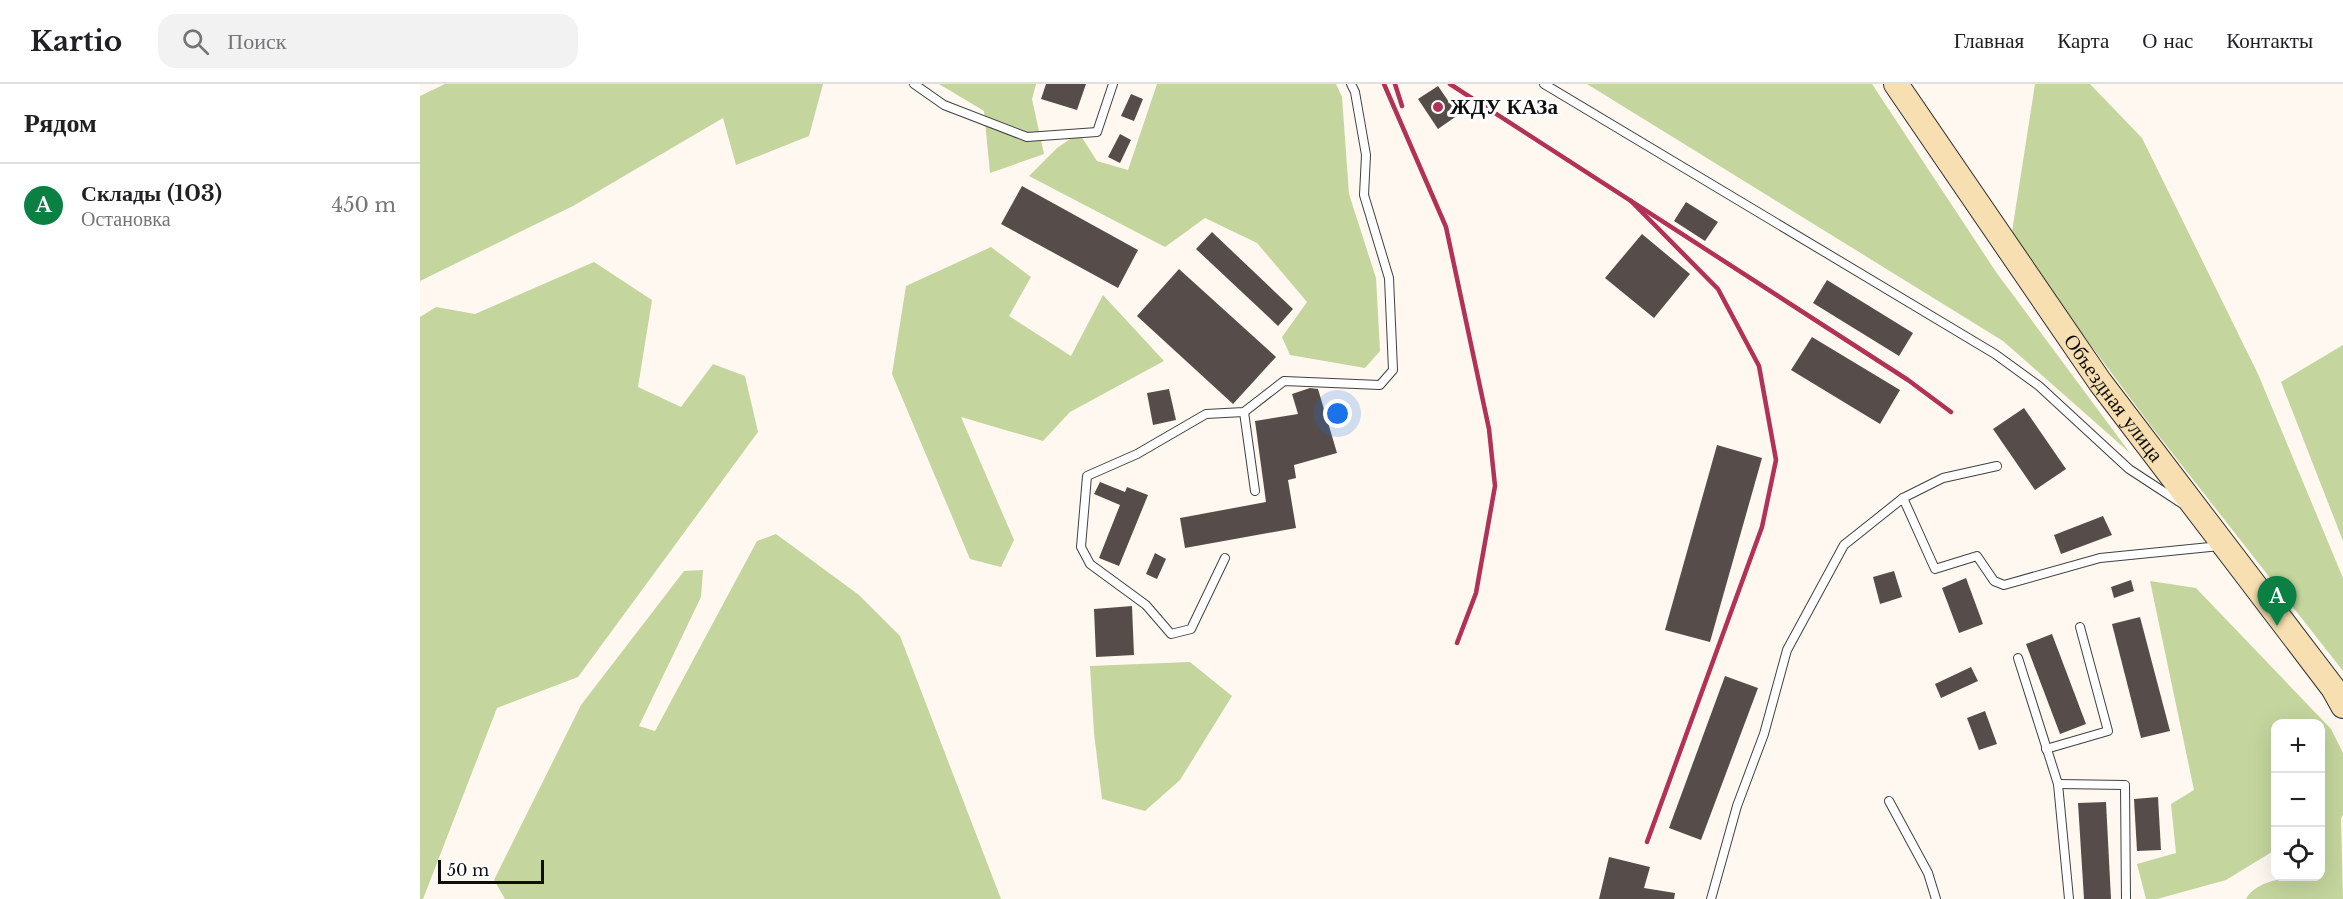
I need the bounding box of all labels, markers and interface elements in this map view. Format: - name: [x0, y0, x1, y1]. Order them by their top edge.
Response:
- search box: [158, 14, 578, 68]
- text: Kartio: [30, 24, 122, 59]
- icon: search: [179, 25, 212, 58]
- text: Поиск: [227, 28, 286, 55]
- text: Главная: [1954, 28, 2024, 54]
- text: Карта: [2057, 28, 2109, 54]
- text: О нас: [2142, 28, 2193, 54]
- text: Контакты: [2226, 28, 2313, 54]
- place label: ЖДУ КАЗа: [1450, 94, 1558, 120]
- marker: ЖДУ КАЗа: [1431, 100, 1445, 114]
- text: Рядом: [24, 107, 97, 139]
- text: Склады (103): [81, 180, 222, 207]
- text: A: [35, 193, 52, 217]
- text: 450 m: [331, 193, 396, 217]
- text: Остановка: [81, 207, 171, 231]
- street label: Объездная улица: [2058, 329, 2170, 468]
- your location: [1323, 399, 1352, 428]
- pin: A: [2258, 576, 2296, 626]
- map controls: [2271, 719, 2325, 881]
- button: +: [2271, 719, 2325, 773]
- button: −: [2271, 773, 2325, 827]
- button: locate: [2271, 827, 2325, 881]
- scale bar: [438, 857, 544, 884]
- text: 50 m: [447, 860, 489, 880]

